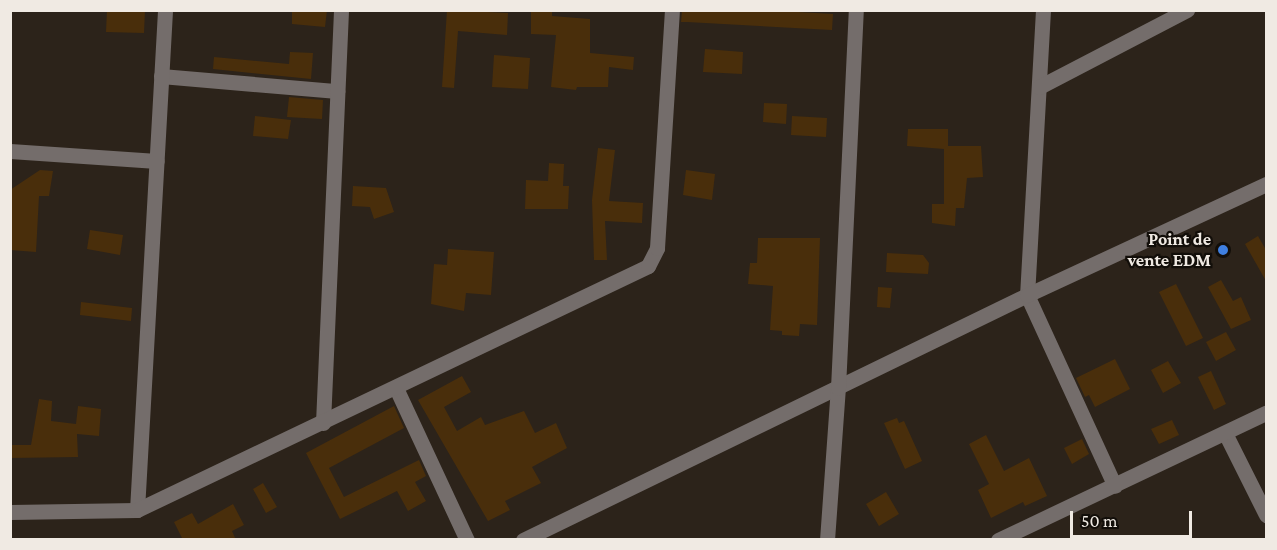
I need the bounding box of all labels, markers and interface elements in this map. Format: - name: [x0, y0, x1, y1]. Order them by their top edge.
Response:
- place label: Point de vente EDM: [1127, 229, 1211, 272]
- marker: Point de vente EDM: [1216, 243, 1230, 257]
- scale bar: [1073, 499, 1194, 537]
- text: 50 m: [1081, 511, 1118, 531]

